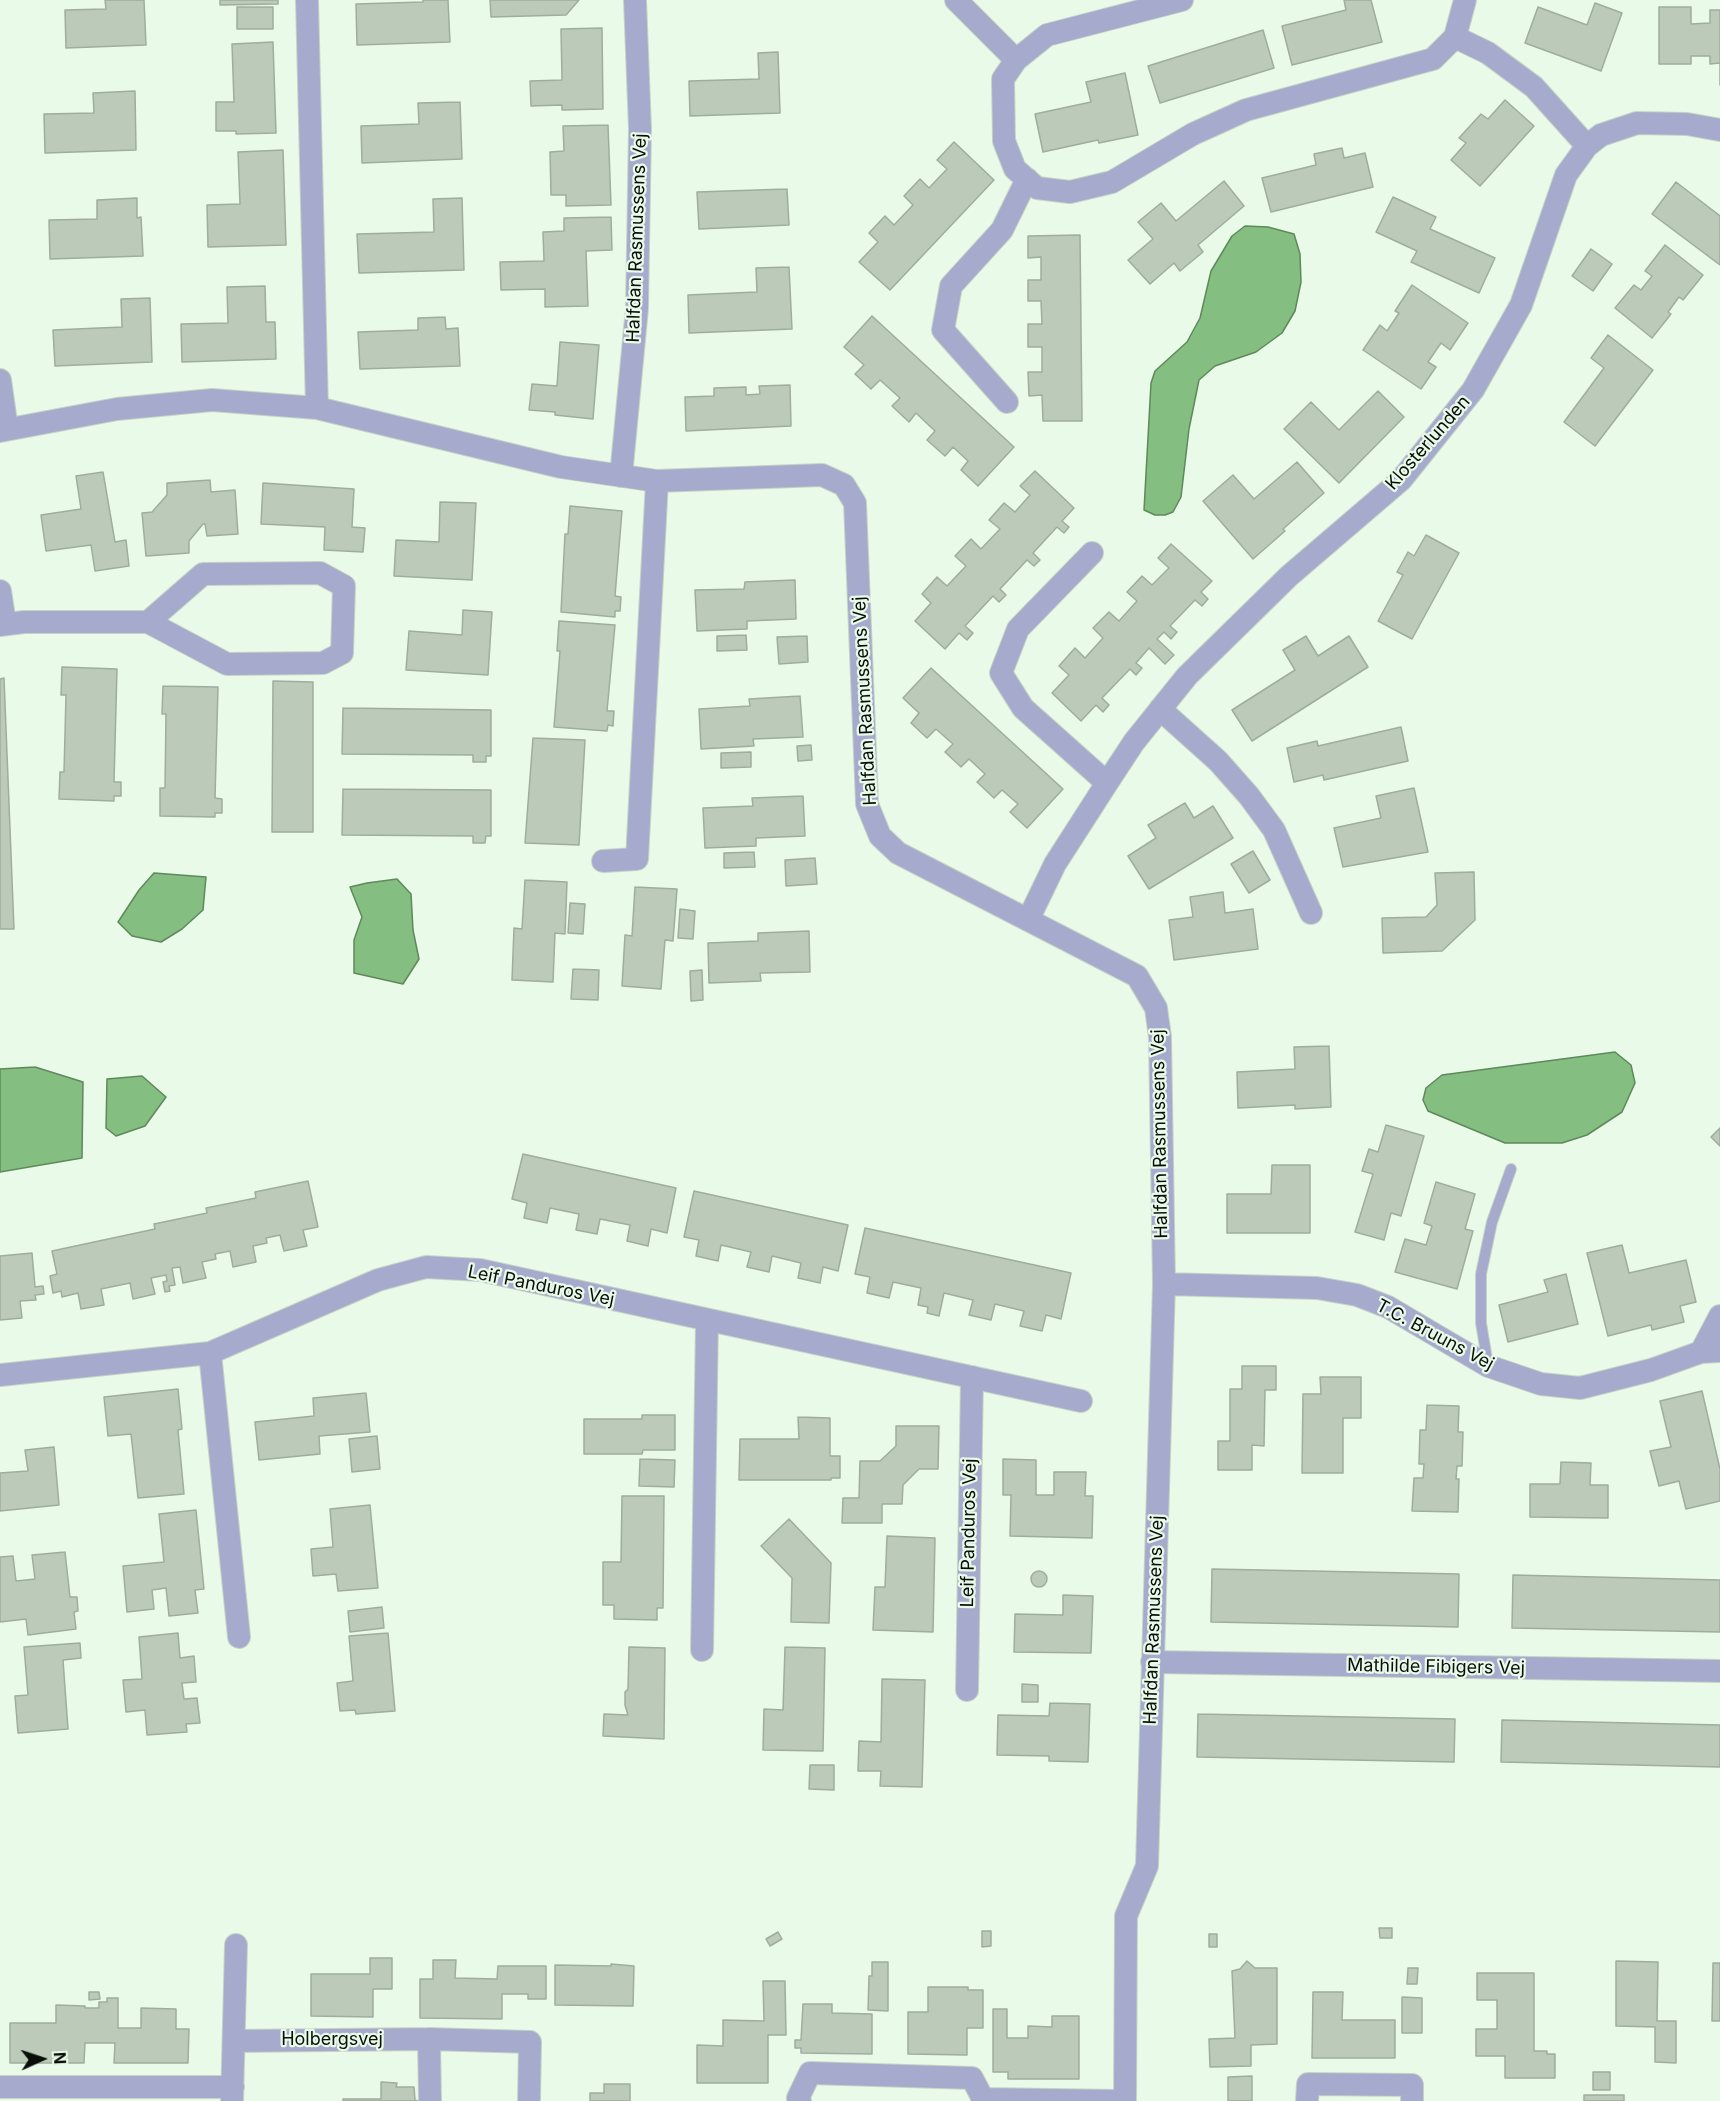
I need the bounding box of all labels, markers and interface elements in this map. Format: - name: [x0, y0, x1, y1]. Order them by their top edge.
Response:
- street label: Halfdan Rasmussens Vej: [623, 133, 651, 343]
- street label: Klosterlunden: [1381, 391, 1475, 495]
- street label: Halfdan Rasmussens Vej: [849, 596, 881, 806]
- street label: Halfdan Rasmussens Vej: [1147, 1029, 1173, 1239]
- street label: Leif Panduros Vej: [466, 1261, 616, 1311]
- street label: T.C. Bruuns Vej: [1372, 1295, 1498, 1375]
- street label: Leif Panduros Vej: [957, 1458, 981, 1608]
- street label: Halfdan Rasmussens Vej: [1140, 1515, 1168, 1725]
- street label: Mathilde Fibigers Vej: [1347, 1655, 1525, 1679]
- north arrow: [12, 2029, 72, 2089]
- street label: Holbergsvej: [281, 2029, 383, 2051]
- text: N: [50, 2051, 70, 2065]

